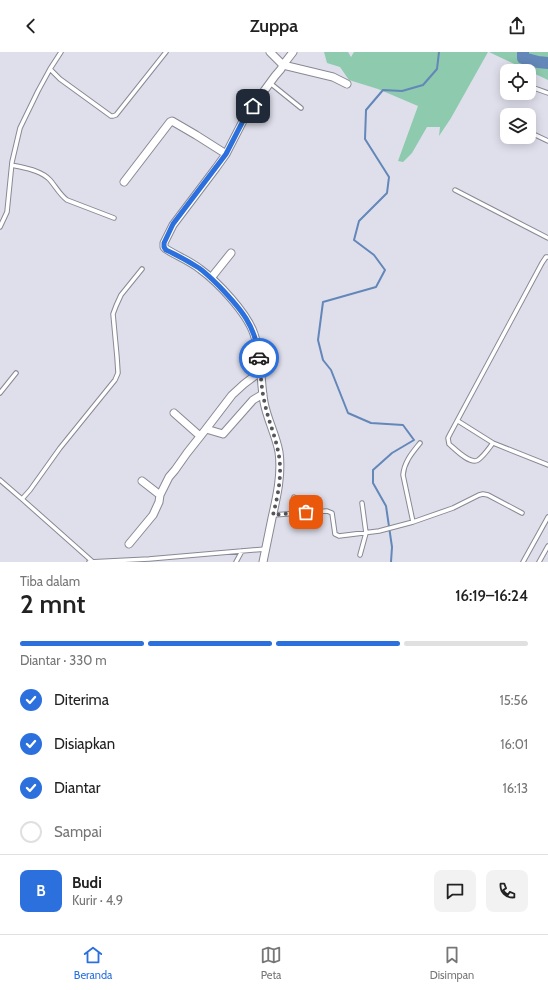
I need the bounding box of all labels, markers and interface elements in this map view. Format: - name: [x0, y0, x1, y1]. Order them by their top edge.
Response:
- icon: back: [20, 15, 42, 37]
- text: Zuppa: [250, 15, 298, 37]
- icon: share: [506, 15, 528, 37]
- map controls: [500, 64, 536, 144]
- button: locate: [500, 64, 536, 100]
- pin: [236, 89, 270, 123]
- icon: home: [242, 95, 264, 117]
- button: layers: [500, 108, 536, 144]
- courier: [239, 338, 279, 378]
- icon: car: [248, 347, 270, 369]
- pin: [289, 495, 323, 529]
- icon: bag: [295, 501, 317, 523]
- text: Tiba dalam: [20, 573, 80, 589]
- text: 16:19–16:24: [455, 587, 528, 605]
- text: 2 mnt: [20, 588, 85, 620]
- text: Diantar · 330 m: [20, 652, 107, 668]
- icon: check: [20, 689, 42, 711]
- text: Diterima: [54, 691, 109, 709]
- text: 15:56: [500, 692, 528, 708]
- icon: check: [20, 733, 42, 755]
- text: Disiapkan: [54, 735, 115, 753]
- text: 16:01: [500, 736, 528, 752]
- icon: check: [20, 777, 42, 799]
- text: Diantar: [54, 779, 100, 797]
- text: 16:13: [502, 780, 528, 796]
- text: Sampai: [54, 823, 102, 841]
- button: chat: [434, 870, 476, 912]
- button: phone: [486, 870, 528, 912]
- text: Budi: [72, 874, 102, 892]
- text: B: [36, 882, 46, 900]
- text: Kurir · 4.9: [72, 892, 123, 908]
- tab: Beranda: [74, 944, 112, 982]
- tab: Peta: [260, 944, 282, 982]
- tab: Disimpan: [430, 944, 474, 982]

